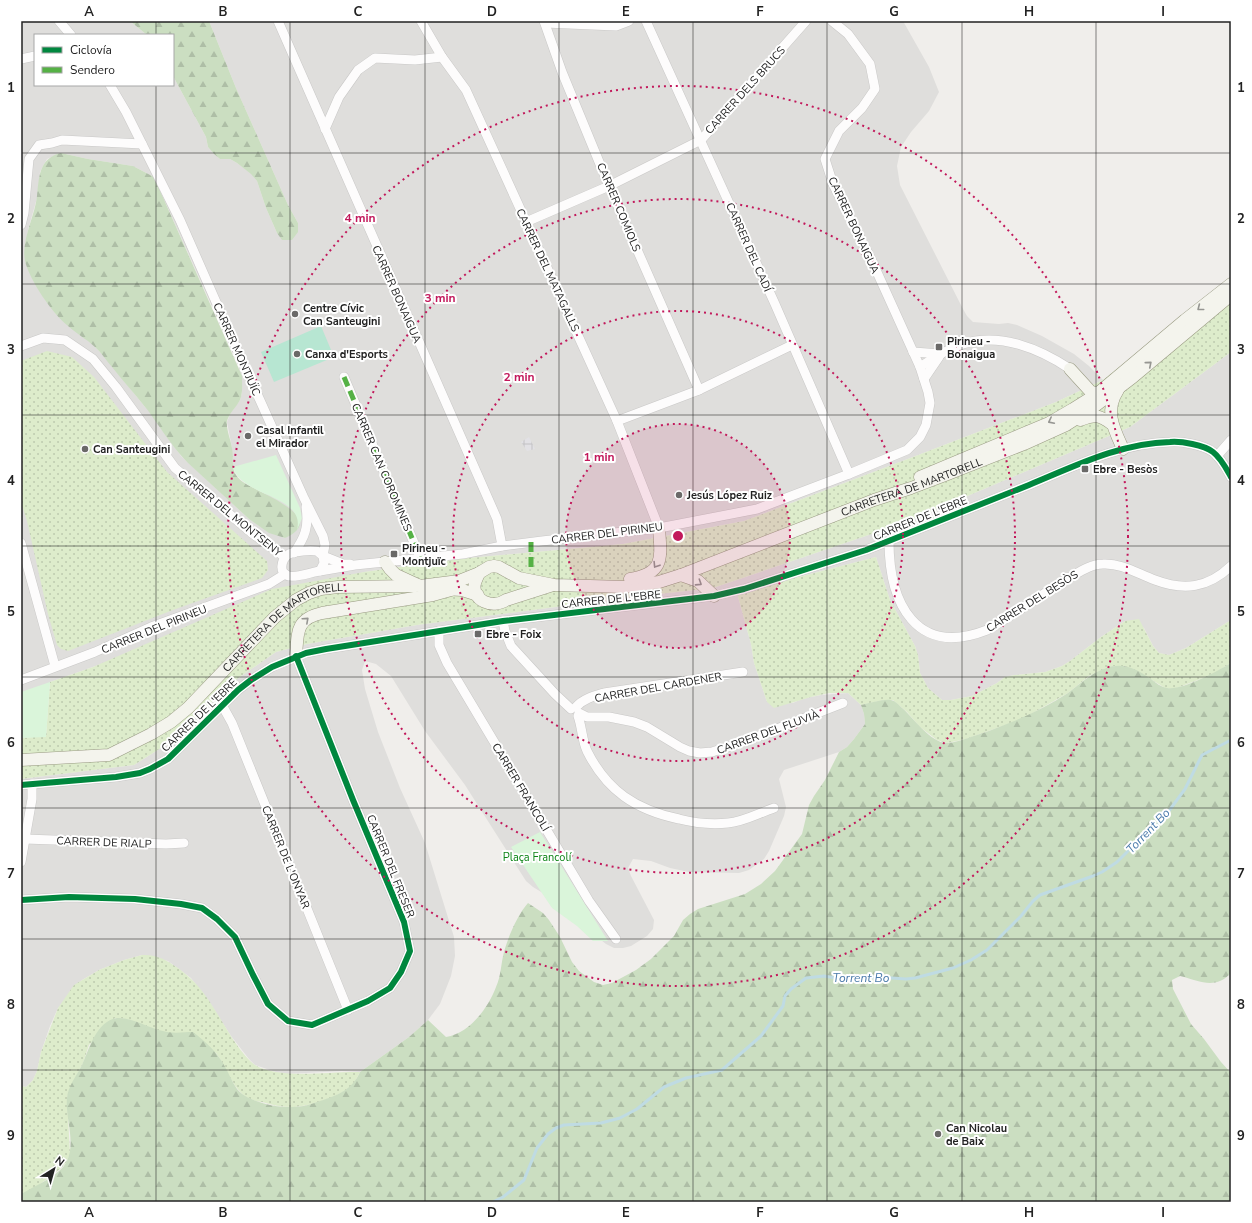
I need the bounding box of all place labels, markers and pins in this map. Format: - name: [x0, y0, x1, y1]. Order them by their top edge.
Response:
- place label: Centre Cívic Can Santeugini: [303, 301, 380, 329]
- marker: Centre Cívic Can Santeugini: [290, 309, 300, 319]
- place label: Pirineu - Bonaigua: [947, 334, 995, 362]
- marker: Pirineu - Bonaigua: [934, 342, 944, 352]
- place label: Canxa d'Esports: [305, 347, 388, 362]
- marker: Canxa d'Esports: [292, 349, 302, 359]
- place label: Casal Infantil el Mirador: [256, 423, 324, 451]
- marker: Casal Infantil el Mirador: [243, 431, 253, 441]
- place label: Can Santeugini: [93, 442, 170, 457]
- marker: Can Santeugini: [80, 444, 90, 454]
- place label: Ebre - Besòs: [1093, 462, 1158, 477]
- marker: Ebre - Besòs: [1080, 464, 1090, 474]
- place label: Jesús López Ruiz: [686, 488, 772, 503]
- marker: Jesús López Ruiz: [674, 490, 684, 500]
- centre of rings: [671, 529, 685, 543]
- place label: Pirineu - Montjuïc: [402, 541, 447, 569]
- marker: Pirineu - Montjuïc: [389, 549, 399, 559]
- place label: Ebre - Foix: [486, 627, 542, 642]
- marker: Ebre - Foix: [473, 629, 483, 639]
- place label: Can Nicolau de Baix: [946, 1121, 1007, 1149]
- marker: Can Nicolau de Baix: [933, 1129, 943, 1139]

